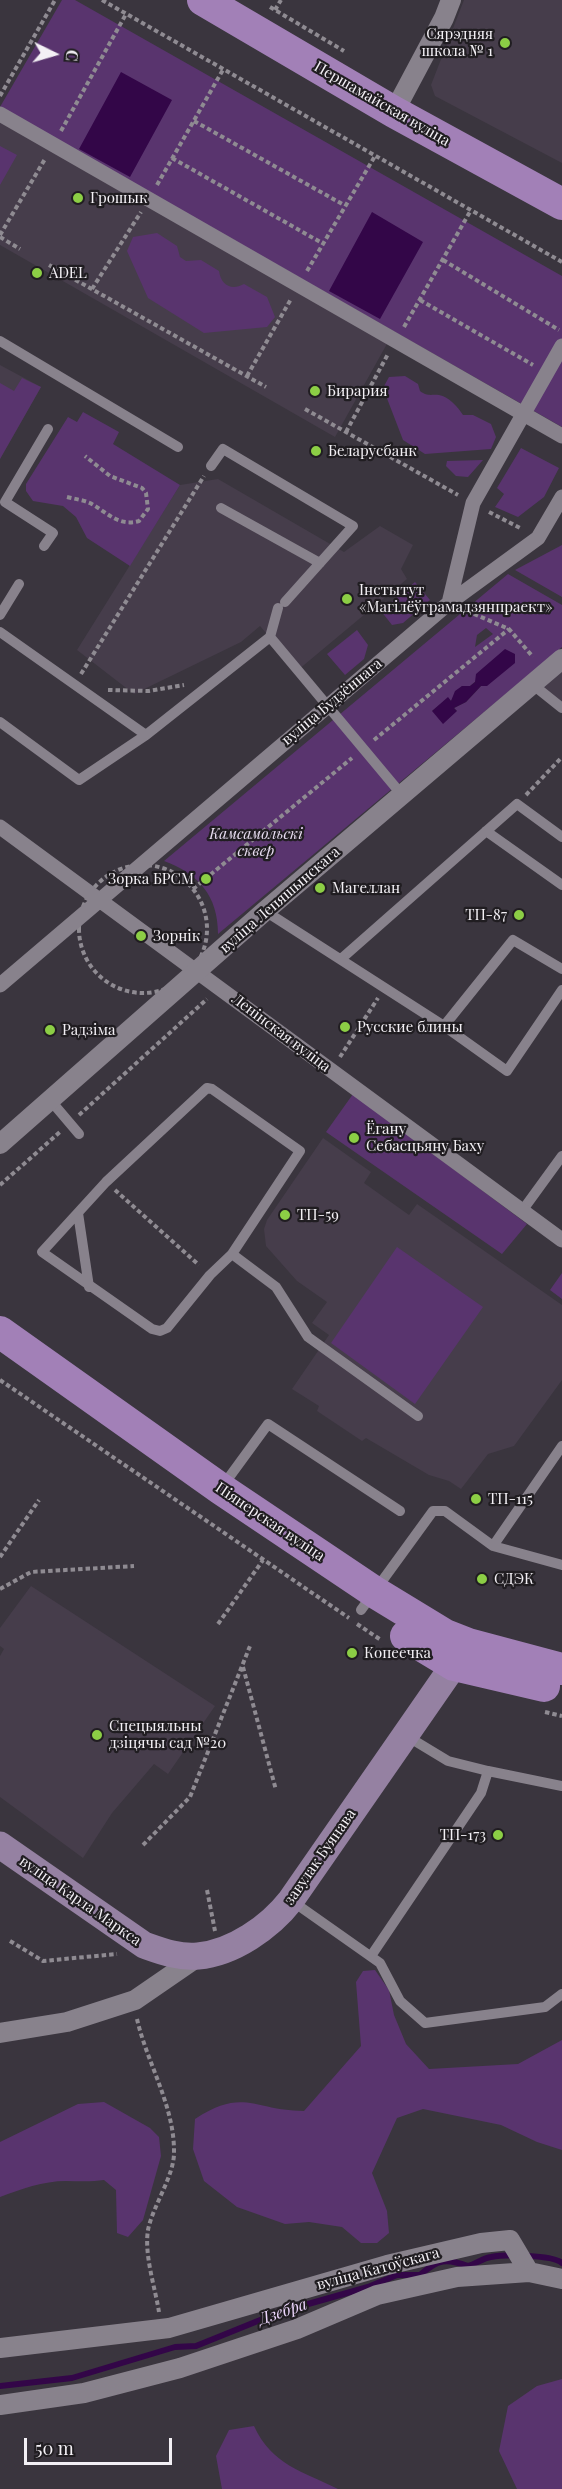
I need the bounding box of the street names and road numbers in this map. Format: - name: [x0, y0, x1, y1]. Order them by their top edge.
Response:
- street label: Першамайская вуліца: [311, 58, 453, 150]
- street label: вуліца Будзённага: [278, 655, 386, 749]
- street label: вуліца Лепяшынскага: [216, 843, 344, 957]
- street label: Ленінская вуліца: [228, 990, 334, 1076]
- street label: Піянерская вуліца: [212, 1479, 328, 1565]
- street label: завулак Буянава: [280, 1806, 360, 1908]
- street label: вуліца Карла Маркса: [16, 1852, 144, 1950]
- street label: вуліца Катоўскага: [315, 2244, 441, 2294]

